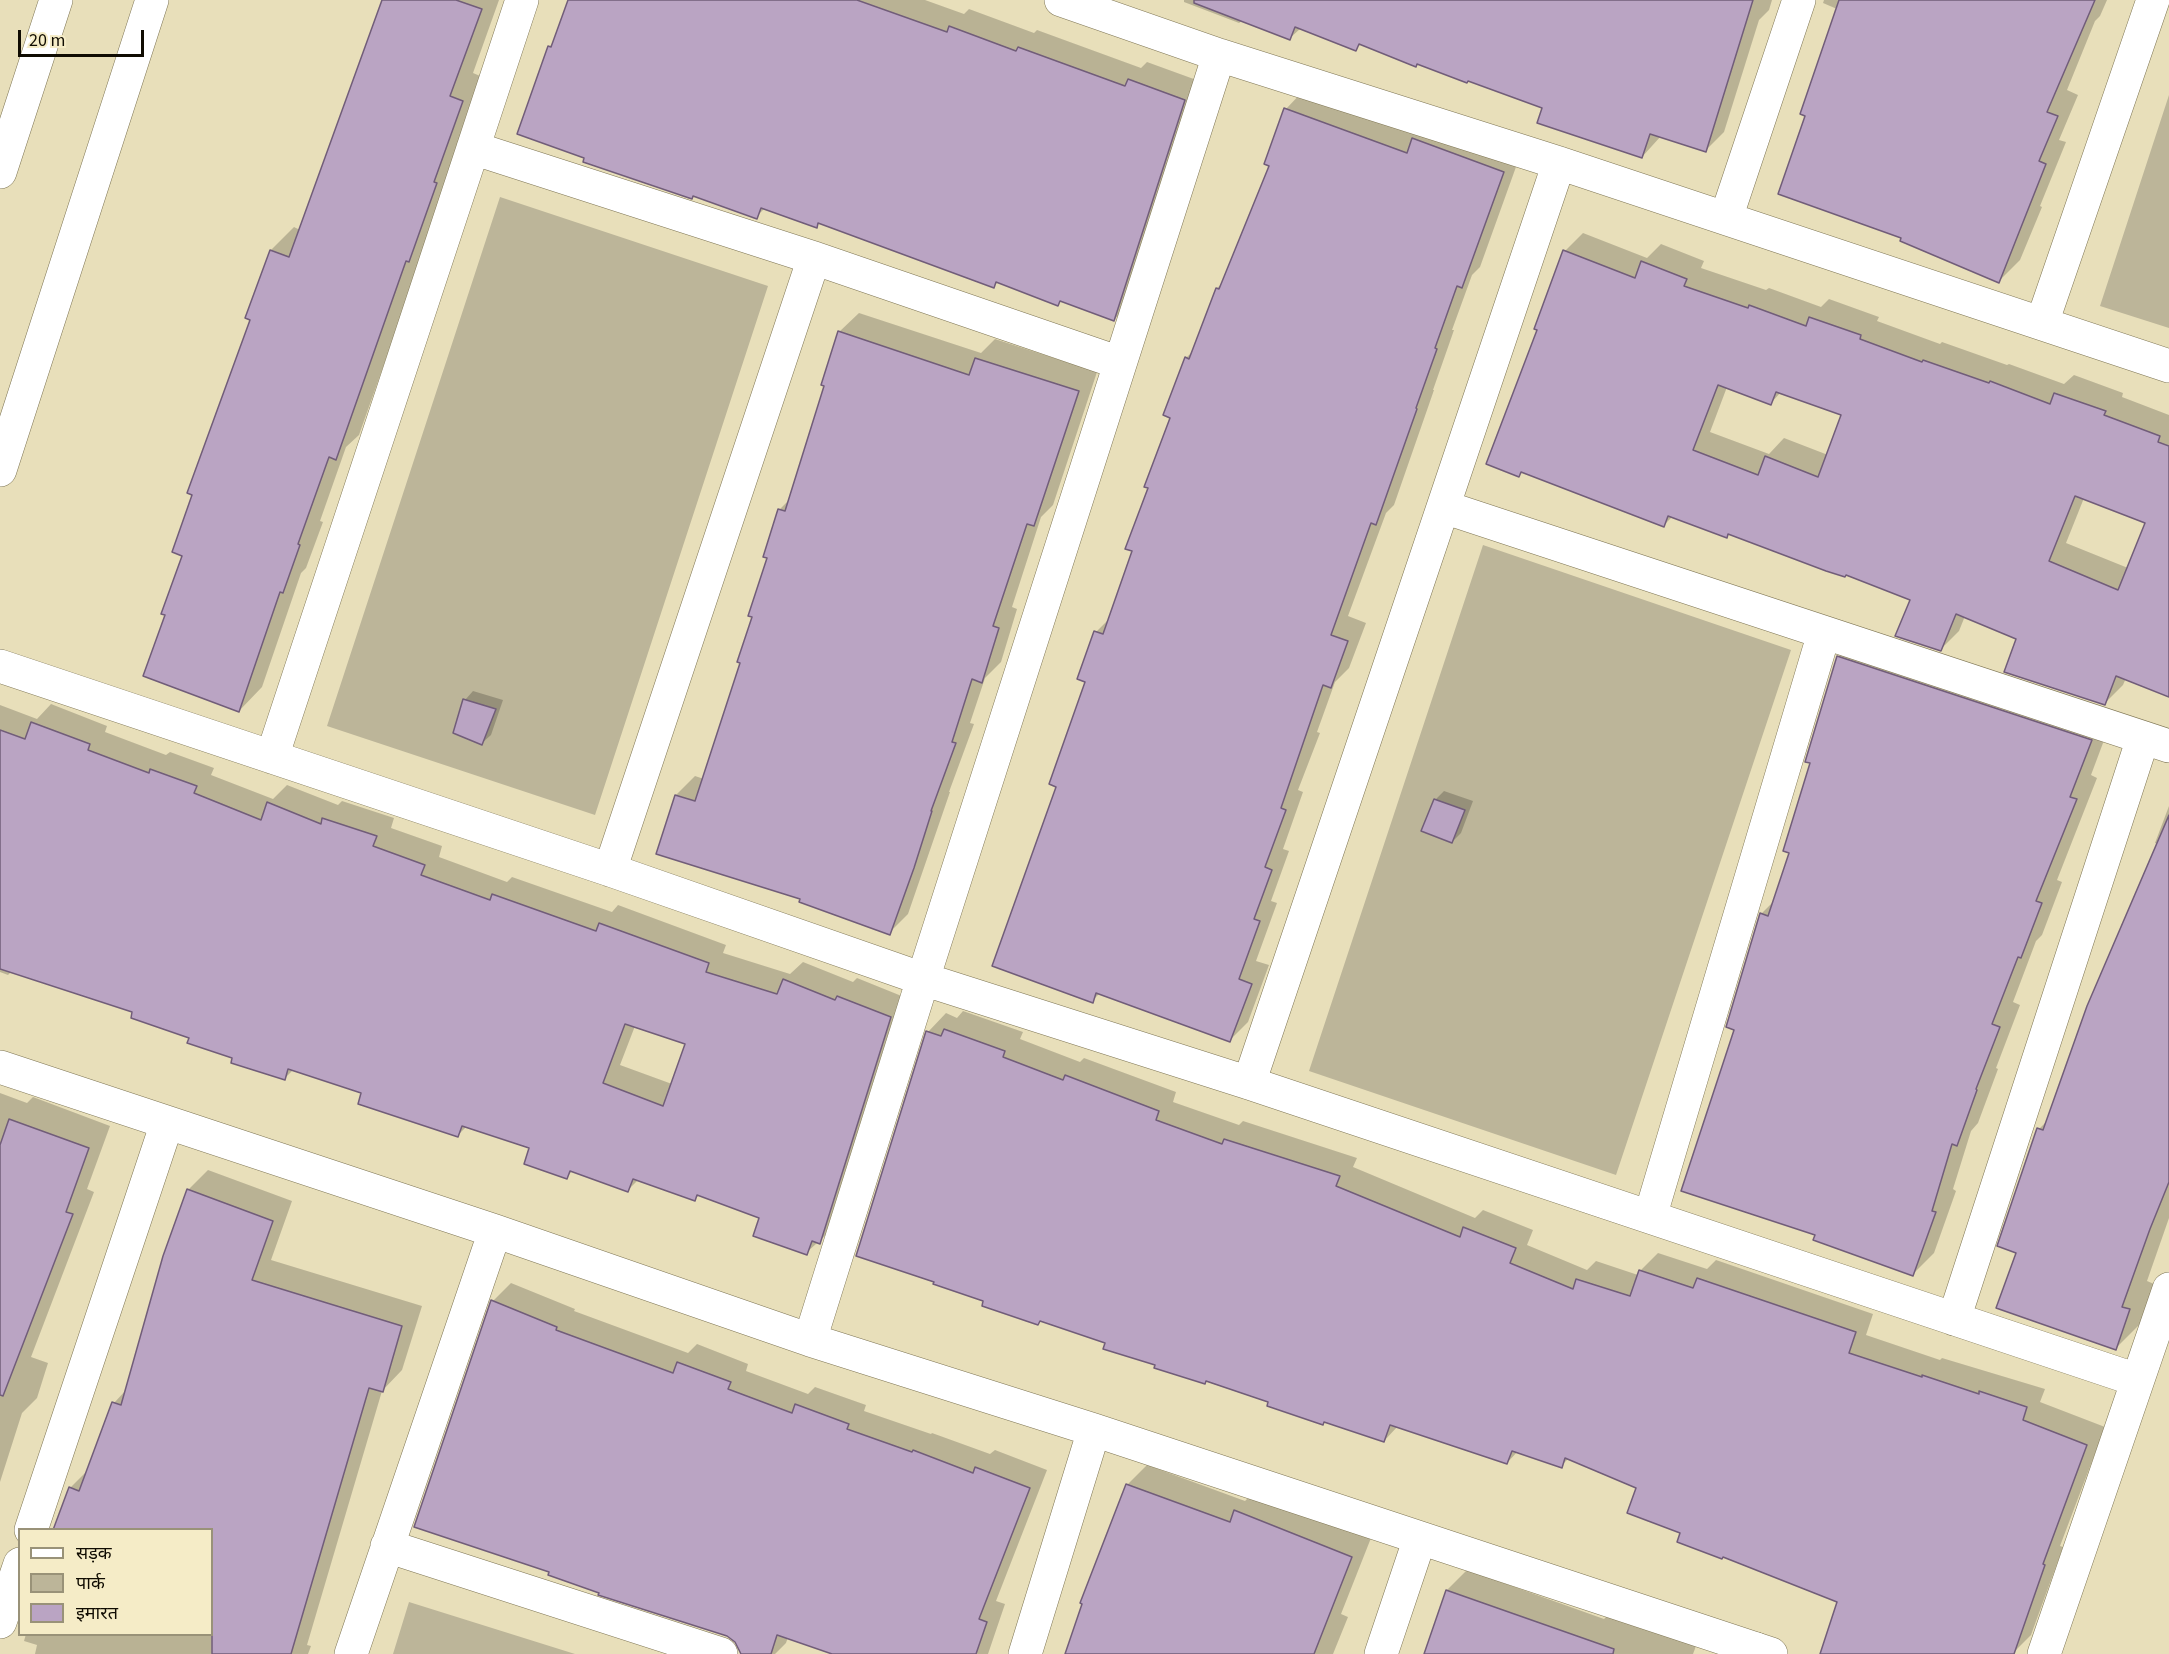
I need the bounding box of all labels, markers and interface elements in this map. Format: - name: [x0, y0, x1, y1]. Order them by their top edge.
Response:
- scale bar: [21, 18, 147, 56]
- text: 20 m: [29, 28, 65, 53]
- legend: [18, 1528, 213, 1636]
- text: सड़क: [76, 1541, 112, 1566]
- text: पार्क: [76, 1571, 105, 1596]
- text: इमारत: [76, 1601, 118, 1626]

